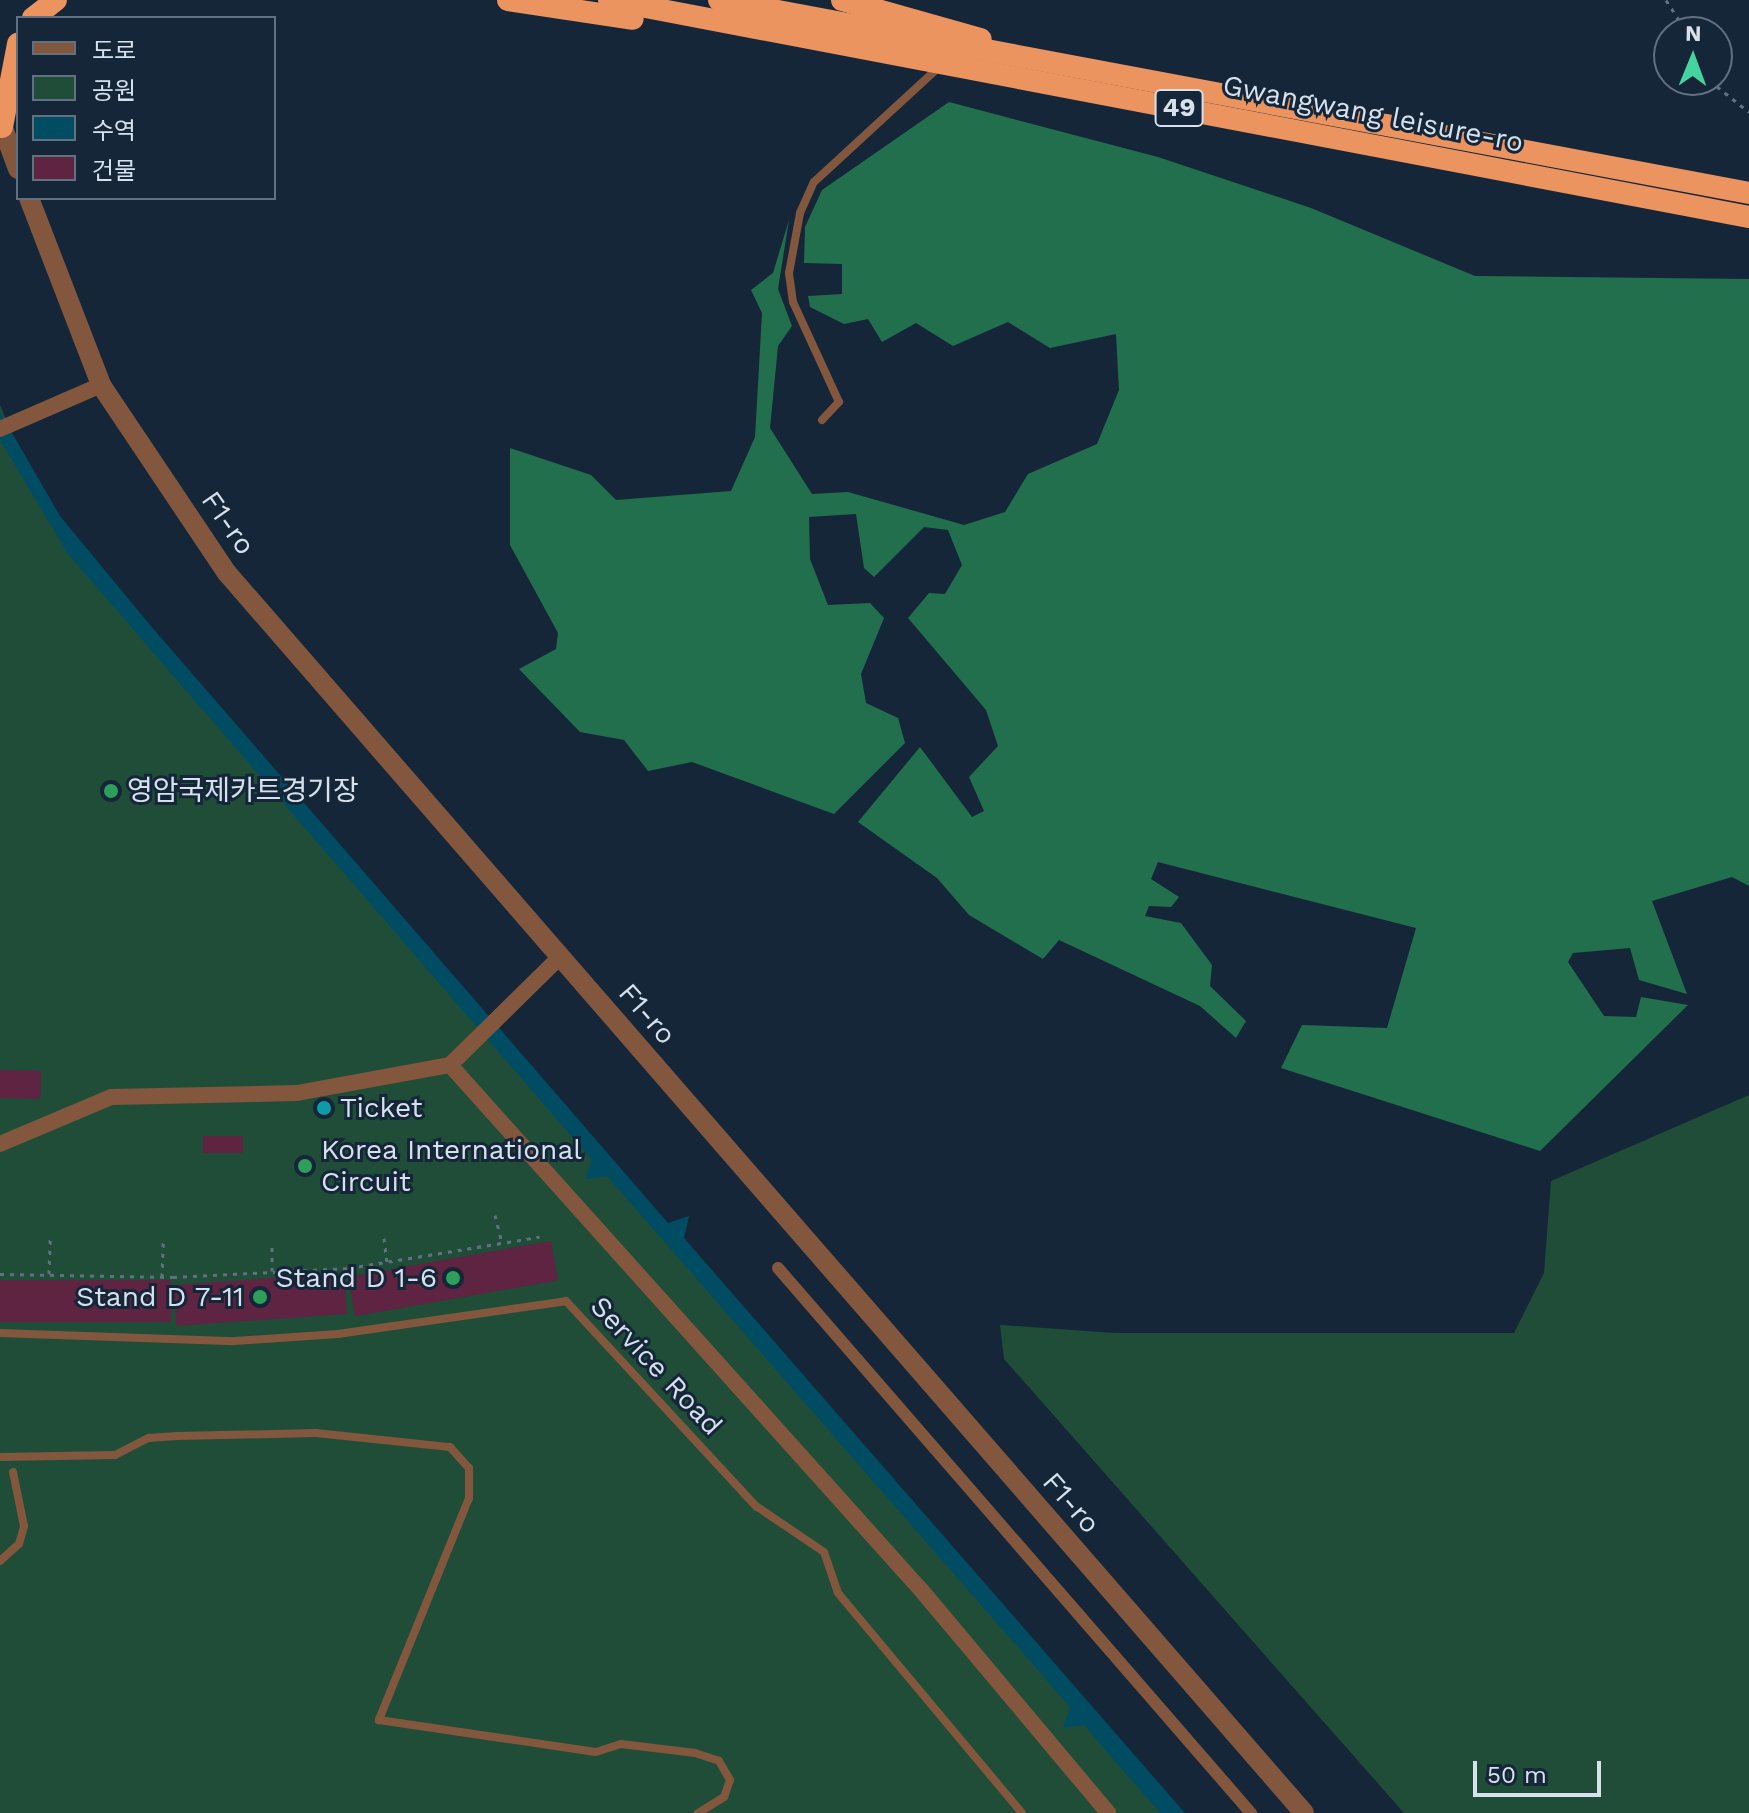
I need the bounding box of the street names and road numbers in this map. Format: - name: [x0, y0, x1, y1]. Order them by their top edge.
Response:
- street label: Gwangwang leisure-ro: [1220, 68, 1526, 160]
- road number: 49: [1153, 86, 1205, 130]
- street label: F1-ro: [194, 485, 262, 561]
- street label: F1-ro: [611, 977, 683, 1051]
- street label: Service Road: [583, 1290, 729, 1442]
- street label: F1-ro: [1035, 1466, 1107, 1540]

